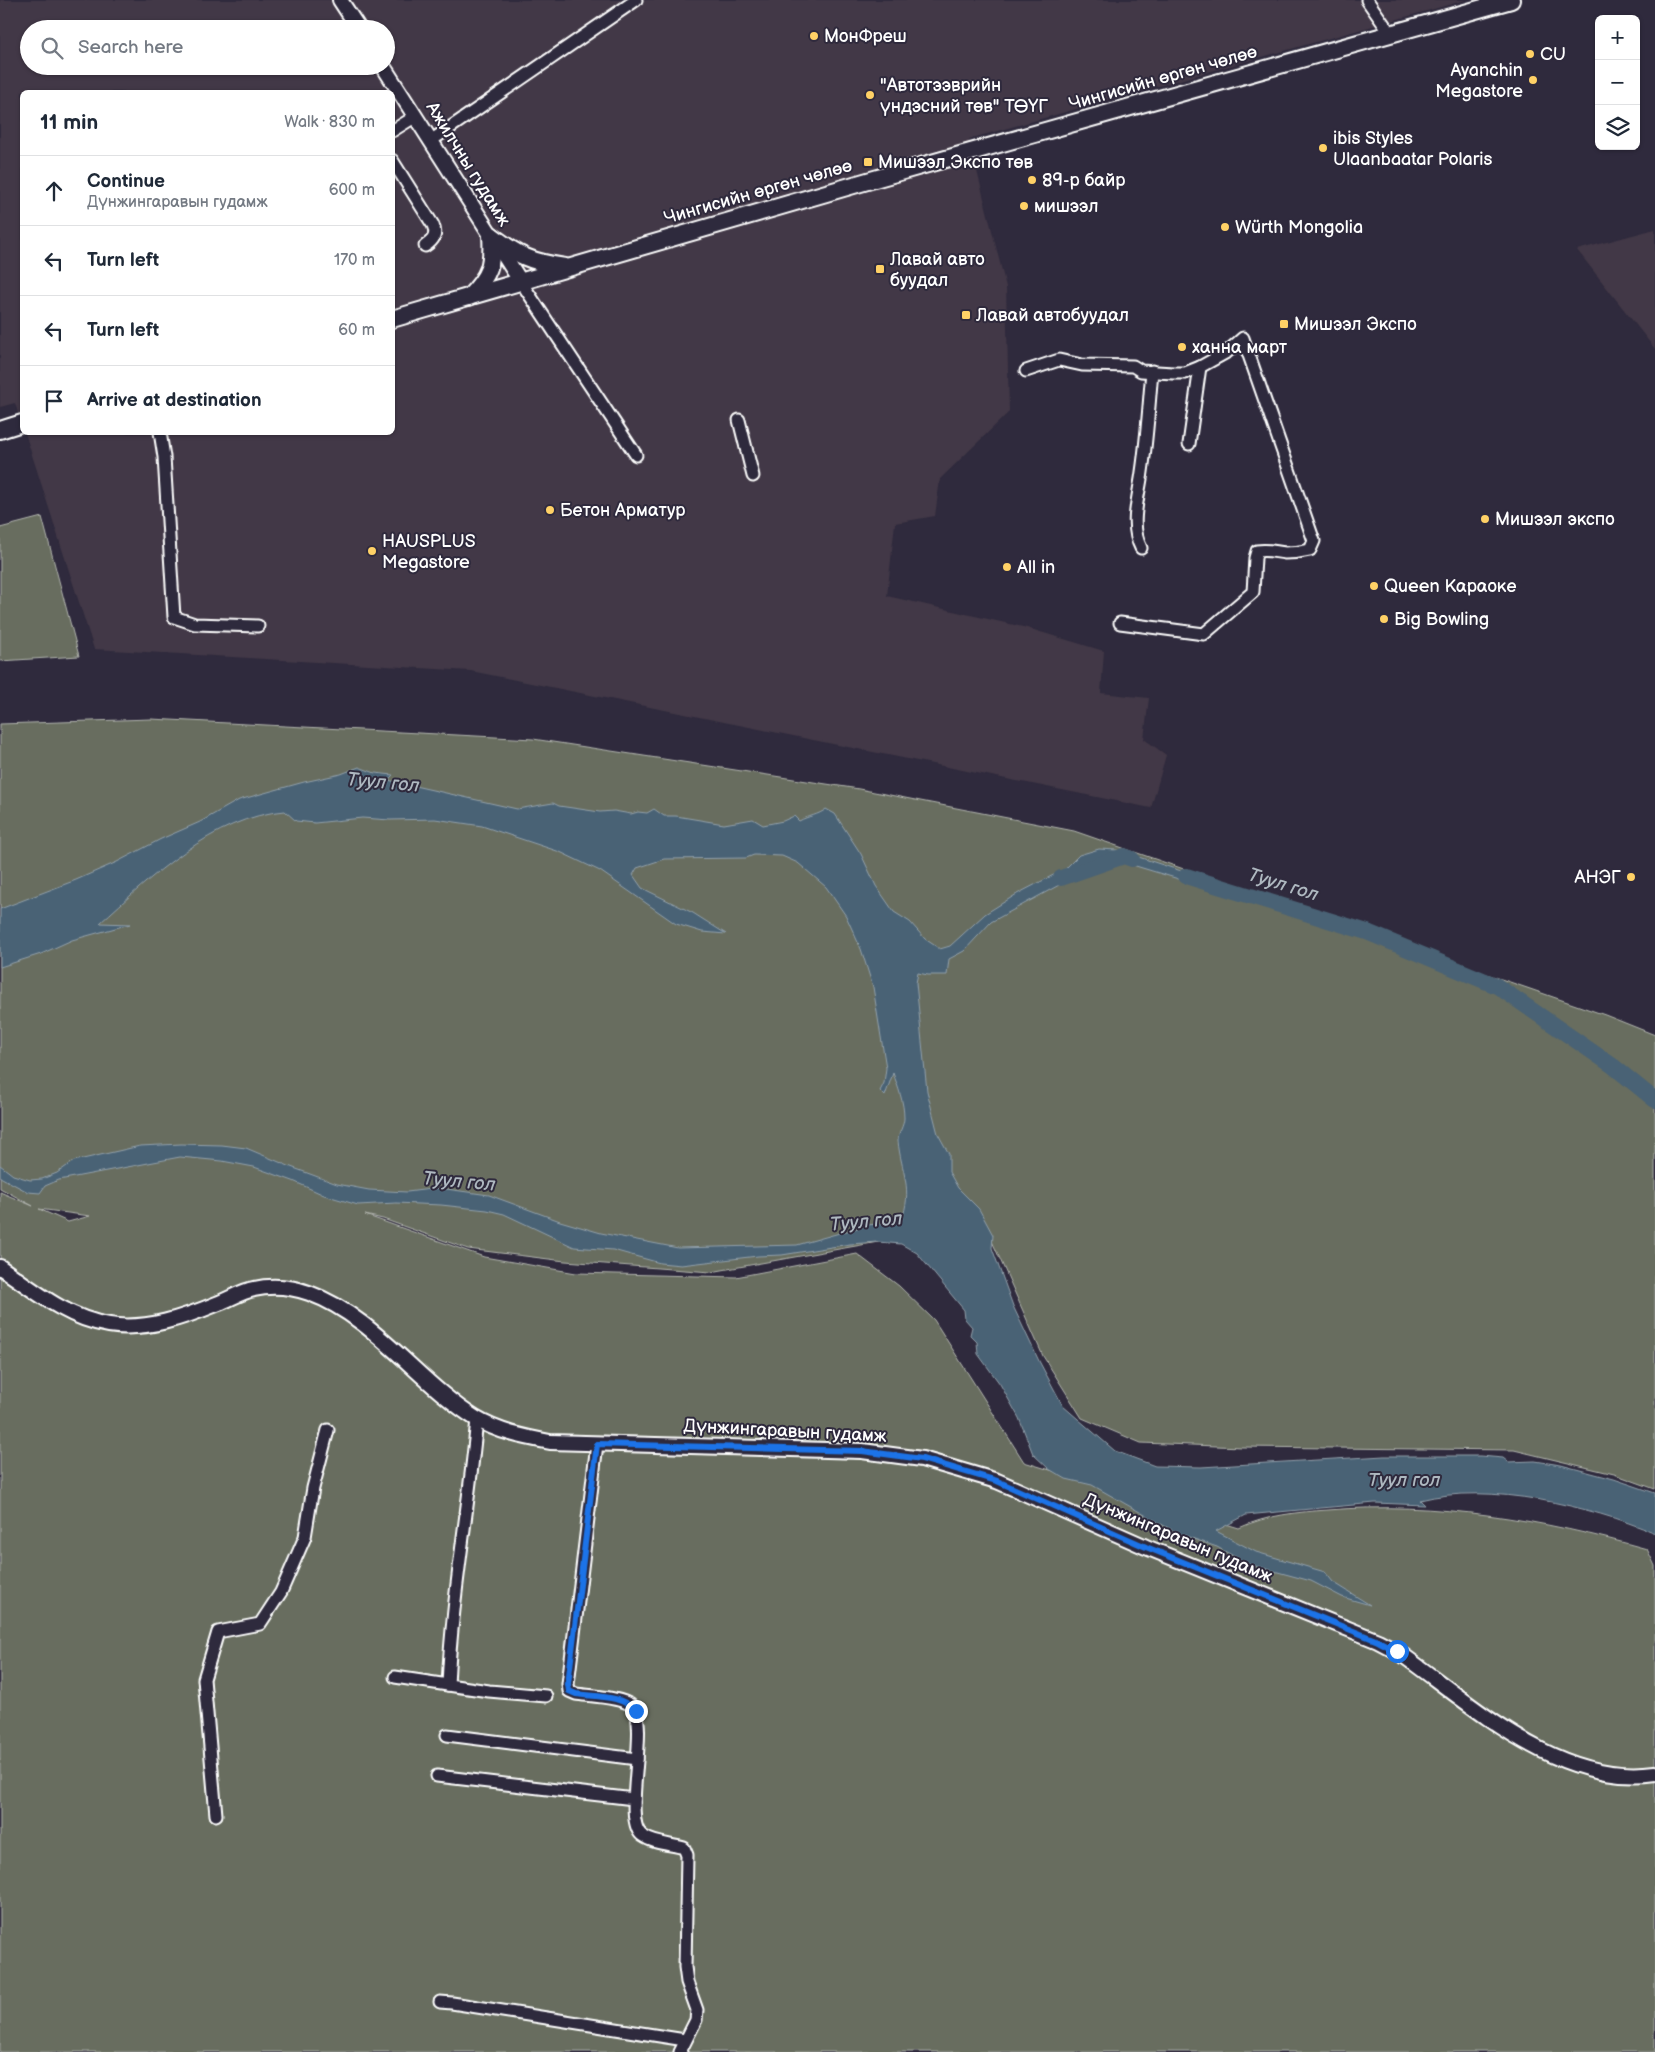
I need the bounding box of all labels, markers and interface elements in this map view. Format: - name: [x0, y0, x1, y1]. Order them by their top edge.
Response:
- map controls: [1595, 15, 1640, 150]
- button: +: [1595, 15, 1640, 60]
- search box: [20, 20, 395, 75]
- place label: МонФреш: [824, 26, 907, 47]
- marker: МонФреш: [808, 30, 820, 42]
- icon: search: [38, 34, 66, 62]
- text: Search here: [78, 36, 183, 59]
- street label: Чингисийн өргөн чөлөө: [1067, 41, 1259, 115]
- place label: CU: [1540, 44, 1566, 65]
- marker: CU: [1524, 48, 1536, 60]
- place label: Ayanchin Megastore: [1435, 60, 1523, 102]
- button: −: [1595, 60, 1640, 105]
- marker: Ayanchin Megastore: [1527, 74, 1539, 86]
- place label: "Автотээврийн үндэсний төв" ТӨҮГ: [880, 75, 1048, 117]
- marker: "Автотээврийн үндэсний төв" ТӨҮГ: [864, 89, 876, 101]
- street label: Ажилчны гудамж: [421, 97, 515, 230]
- button: layers: [1595, 105, 1640, 150]
- text: 11 min: [40, 110, 98, 135]
- text: Walk · 830 m: [284, 113, 375, 132]
- place label: ibis Styles Ulaanbaatar Polaris: [1333, 128, 1492, 170]
- marker: ibis Styles Ulaanbaatar Polaris: [1317, 142, 1329, 154]
- place label: Мишээл Экспо төв: [878, 152, 1033, 173]
- street label: Чингисийн өргөн чөлөө: [662, 155, 854, 229]
- marker: Мишээл Экспо төв: [862, 156, 874, 168]
- text: Continue: [87, 170, 165, 193]
- place label: 89-р байр: [1042, 170, 1125, 191]
- marker: 89-р байр: [1026, 174, 1038, 186]
- icon: ahead: [40, 177, 68, 205]
- text: 600 m: [329, 181, 375, 200]
- text: Дүнжингаравын гудамж: [87, 193, 268, 212]
- place label: мишээл: [1034, 196, 1098, 217]
- marker: мишээл: [1018, 200, 1030, 212]
- place label: Würth Mongolia: [1235, 217, 1363, 238]
- marker: Würth Mongolia: [1219, 221, 1231, 233]
- icon: left: [40, 247, 68, 275]
- text: Turn left: [87, 249, 159, 272]
- place label: Лавай авто буудал: [889, 249, 985, 291]
- text: 170 m: [334, 251, 375, 270]
- marker: Лавай авто буудал: [874, 263, 886, 275]
- place label: Лавай автобуудал: [975, 305, 1129, 326]
- marker: Лавай автобуудал: [960, 309, 972, 321]
- place label: Мишээл Экспо: [1294, 314, 1417, 335]
- icon: left: [40, 317, 68, 345]
- marker: Мишээл Экспо: [1278, 318, 1290, 330]
- text: Turn left: [87, 319, 159, 342]
- text: 60 m: [338, 321, 375, 340]
- place label: ханна март: [1192, 337, 1288, 358]
- marker: ханна март: [1176, 341, 1188, 353]
- icon: arrive: [40, 387, 68, 415]
- text: Arrive at destination: [87, 389, 262, 412]
- place label: Бетон Арматур: [560, 500, 685, 521]
- marker: Бетон Арматур: [544, 504, 556, 516]
- place label: Мишээл экспо: [1495, 509, 1615, 530]
- marker: Мишээл экспо: [1479, 513, 1491, 525]
- place label: HAUSPLUS Megastore: [382, 531, 476, 573]
- marker: HAUSPLUS Megastore: [366, 545, 378, 557]
- place label: All in: [1017, 557, 1055, 578]
- marker: All in: [1001, 561, 1013, 573]
- place label: Queen Караоке: [1384, 576, 1516, 597]
- marker: Queen Караоке: [1368, 580, 1380, 592]
- place label: Big Bowling: [1394, 609, 1489, 630]
- marker: Big Bowling: [1378, 613, 1390, 625]
- water label: Туул гол: [346, 768, 420, 798]
- water label: Туул гол: [1245, 863, 1321, 907]
- place label: АНЭГ: [1574, 867, 1621, 888]
- marker: АНЭГ: [1625, 871, 1637, 883]
- water label: Туул гол: [422, 1167, 496, 1197]
- water label: Туул гол: [829, 1207, 903, 1237]
- street label: Дүнжингаравын гудамж: [683, 1415, 887, 1447]
- water label: Туул гол: [1368, 1469, 1441, 1492]
- street label: Дүнжингаравын гудамж: [1080, 1489, 1276, 1588]
- route start: [1386, 1640, 1409, 1663]
- route end: [625, 1700, 648, 1723]

